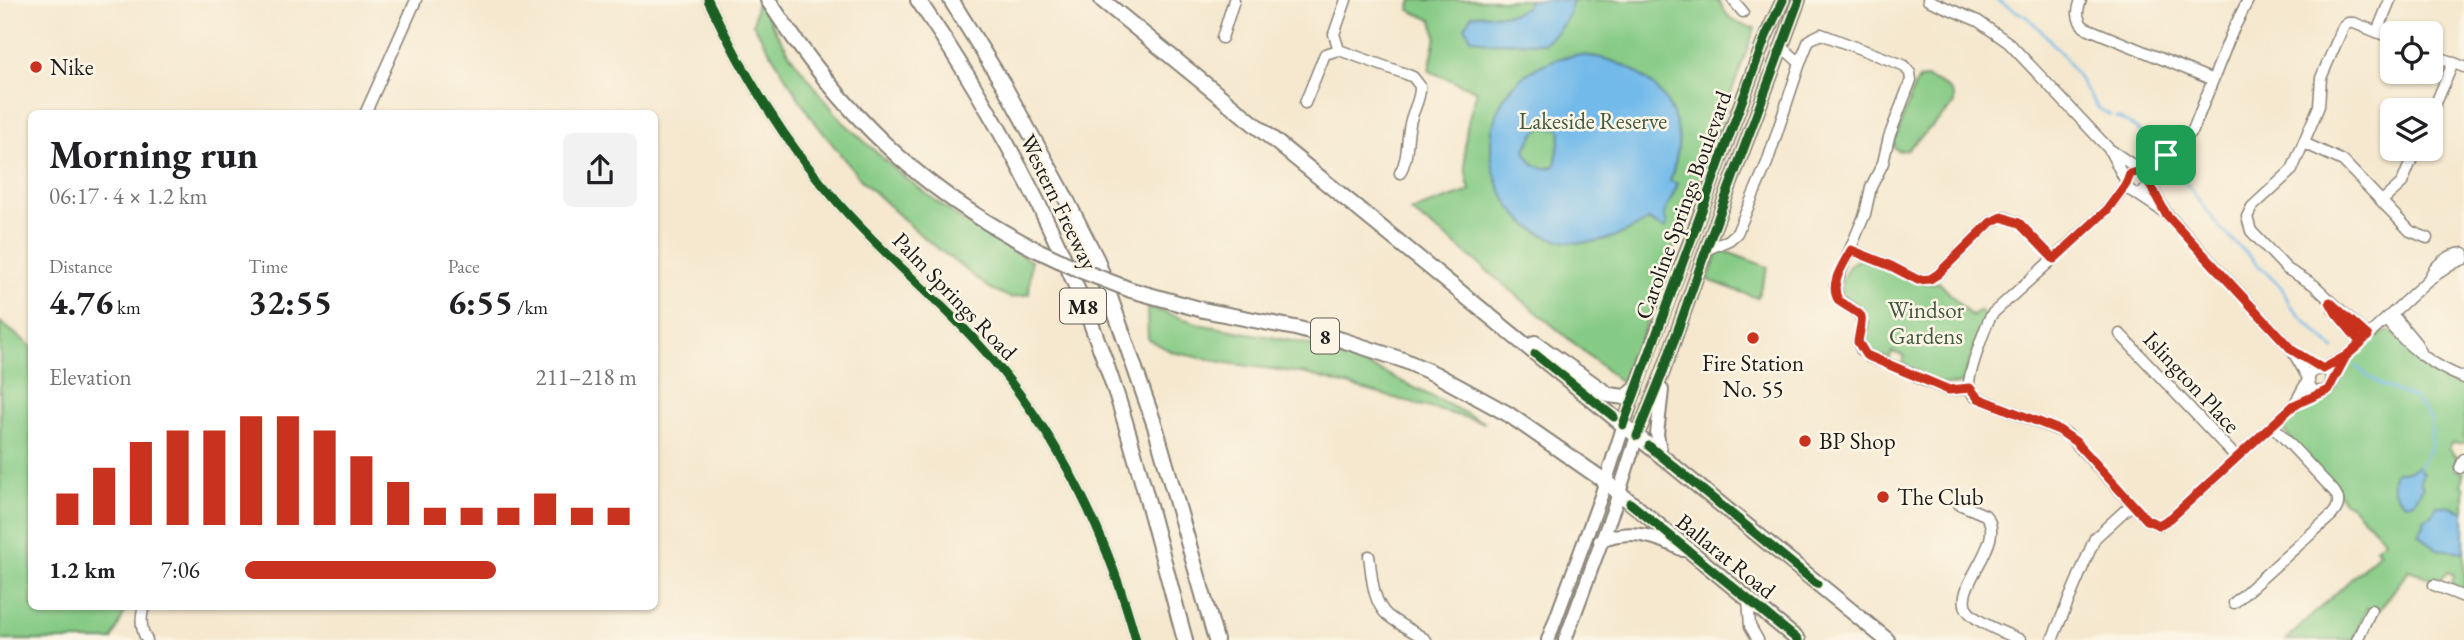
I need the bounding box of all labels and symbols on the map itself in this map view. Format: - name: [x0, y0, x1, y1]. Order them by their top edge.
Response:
- place label: Nike: [50, 52, 94, 82]
- marker: Nike: [28, 59, 44, 75]
- street label: Caroline Springs Boulevard: [1628, 86, 1738, 323]
- park label: Lakeside Reserve: [1519, 106, 1667, 136]
- pin: [2136, 125, 2196, 185]
- street label: Western Freeway: [1013, 129, 1105, 276]
- street label: Palm Springs Road: [886, 226, 1024, 367]
- road number: M8: [1060, 288, 1106, 324]
- park label: Windsor Gardens: [1888, 295, 1965, 351]
- road number: 8: [1311, 318, 1339, 354]
- street label: Islington Place: [2137, 325, 2247, 439]
- marker: Fire Station No. 55: [1745, 330, 1761, 346]
- place label: Fire Station No. 55: [1702, 348, 1804, 404]
- place label: BP Shop: [1819, 426, 1896, 456]
- marker: BP Shop: [1797, 433, 1813, 449]
- place label: The Club: [1897, 482, 1984, 512]
- marker: The Club: [1875, 489, 1891, 505]
- street label: Ballarat Road: [1670, 507, 1782, 606]

